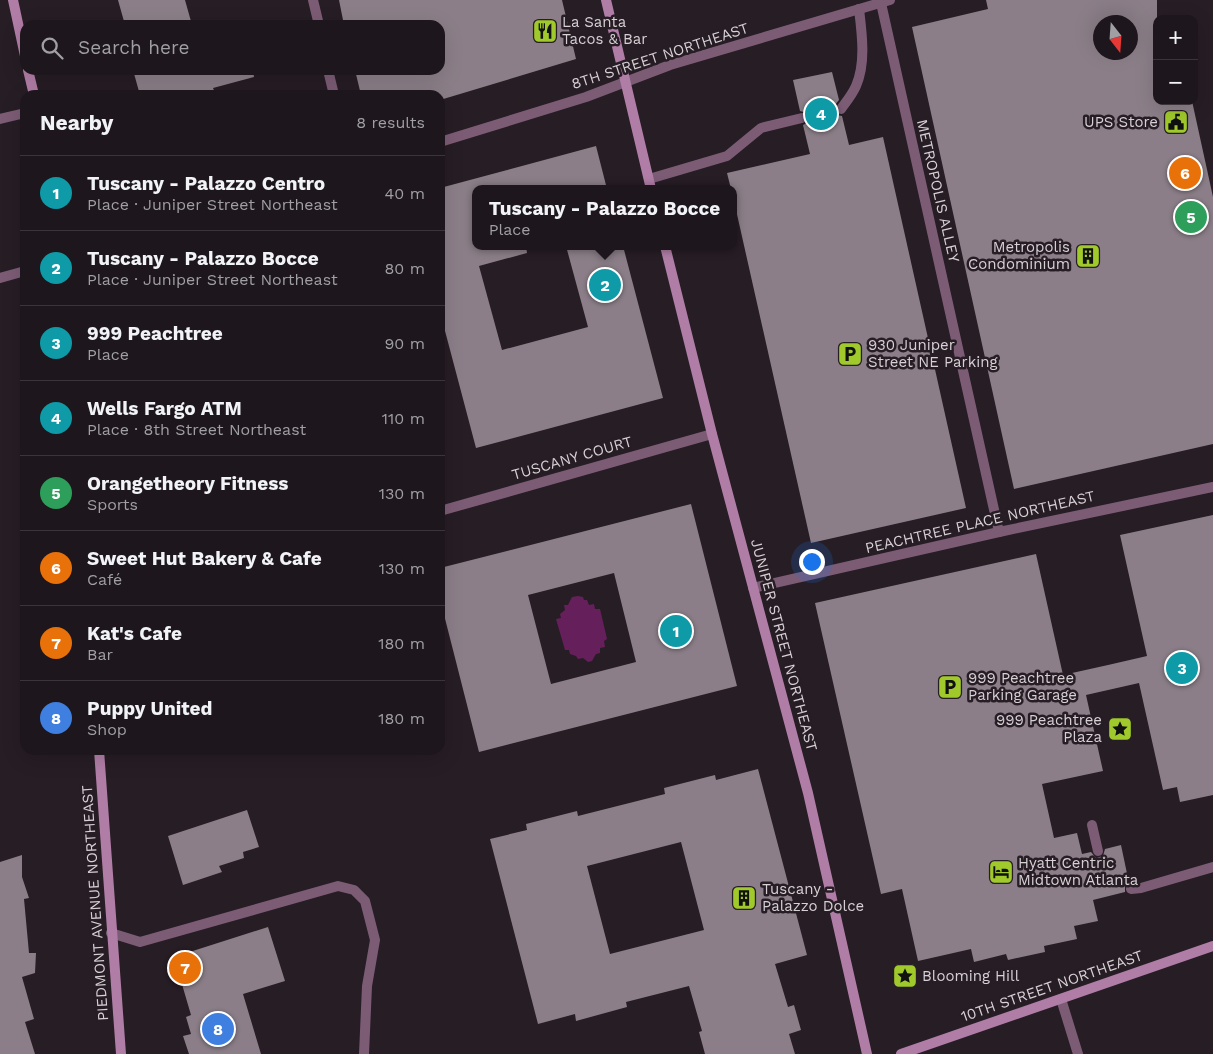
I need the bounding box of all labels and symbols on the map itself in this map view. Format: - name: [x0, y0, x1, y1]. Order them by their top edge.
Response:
- place label: La Santa Tacos & Bar: [562, 13, 647, 48]
- north arrow: [1093, 15, 1138, 60]
- restaurant icon: La Santa Tacos & Bar: [532, 18, 558, 44]
- street label: 8TH STREET NORTHEAST: [569, 19, 751, 93]
- pin: 4: [805, 95, 837, 133]
- public building icon: UPS Store: [1163, 109, 1189, 135]
- place label: UPS Store: [1084, 113, 1158, 131]
- street label: METROPOLIS ALLEY: [913, 118, 963, 265]
- pin: 6: [1169, 154, 1201, 192]
- pin: 5: [1175, 198, 1207, 236]
- place label: Metropolis Condominium: [968, 238, 1070, 273]
- building icon: Metropolis Condominium: [1075, 243, 1101, 269]
- pin: 2: [589, 266, 621, 304]
- place label: 930 Juniper Street NE Parking: [868, 336, 998, 371]
- parking icon: 930 Juniper Street NE Parking: [837, 341, 863, 367]
- street label: TUSCANY COURT: [510, 432, 634, 484]
- street label: PEACHTREE PLACE NORTHEAST: [863, 487, 1097, 557]
- street label: JUNIPER STREET NORTHEAST: [747, 537, 821, 753]
- your location: [799, 549, 825, 575]
- pin: 1: [660, 612, 692, 650]
- pin: 3: [1166, 649, 1198, 687]
- place label: 999 Peachtree Parking Garage: [968, 669, 1077, 704]
- parking icon: 999 Peachtree Parking Garage: [937, 674, 963, 700]
- place label: 999 Peachtree Plaza: [996, 711, 1103, 746]
- place icon: 999 Peachtree Plaza: [1107, 716, 1133, 742]
- street label: PIEDMONT AVENUE NORTHEAST: [78, 784, 112, 1022]
- place label: Hyatt Centric Midtown Atlanta: [1018, 854, 1139, 889]
- hotel icon: Hyatt Centric Midtown Atlanta: [988, 859, 1014, 885]
- place label: Tuscany - Palazzo Dolce: [762, 880, 864, 915]
- building icon: Tuscany - Palazzo Dolce: [731, 885, 757, 911]
- street label: 10TH STREET NORTHEAST: [959, 946, 1145, 1026]
- pin: 7: [169, 949, 201, 987]
- place icon: Blooming Hill: [892, 963, 918, 989]
- place label: Blooming Hill: [922, 967, 1020, 985]
- pin: 8: [202, 1010, 234, 1048]

